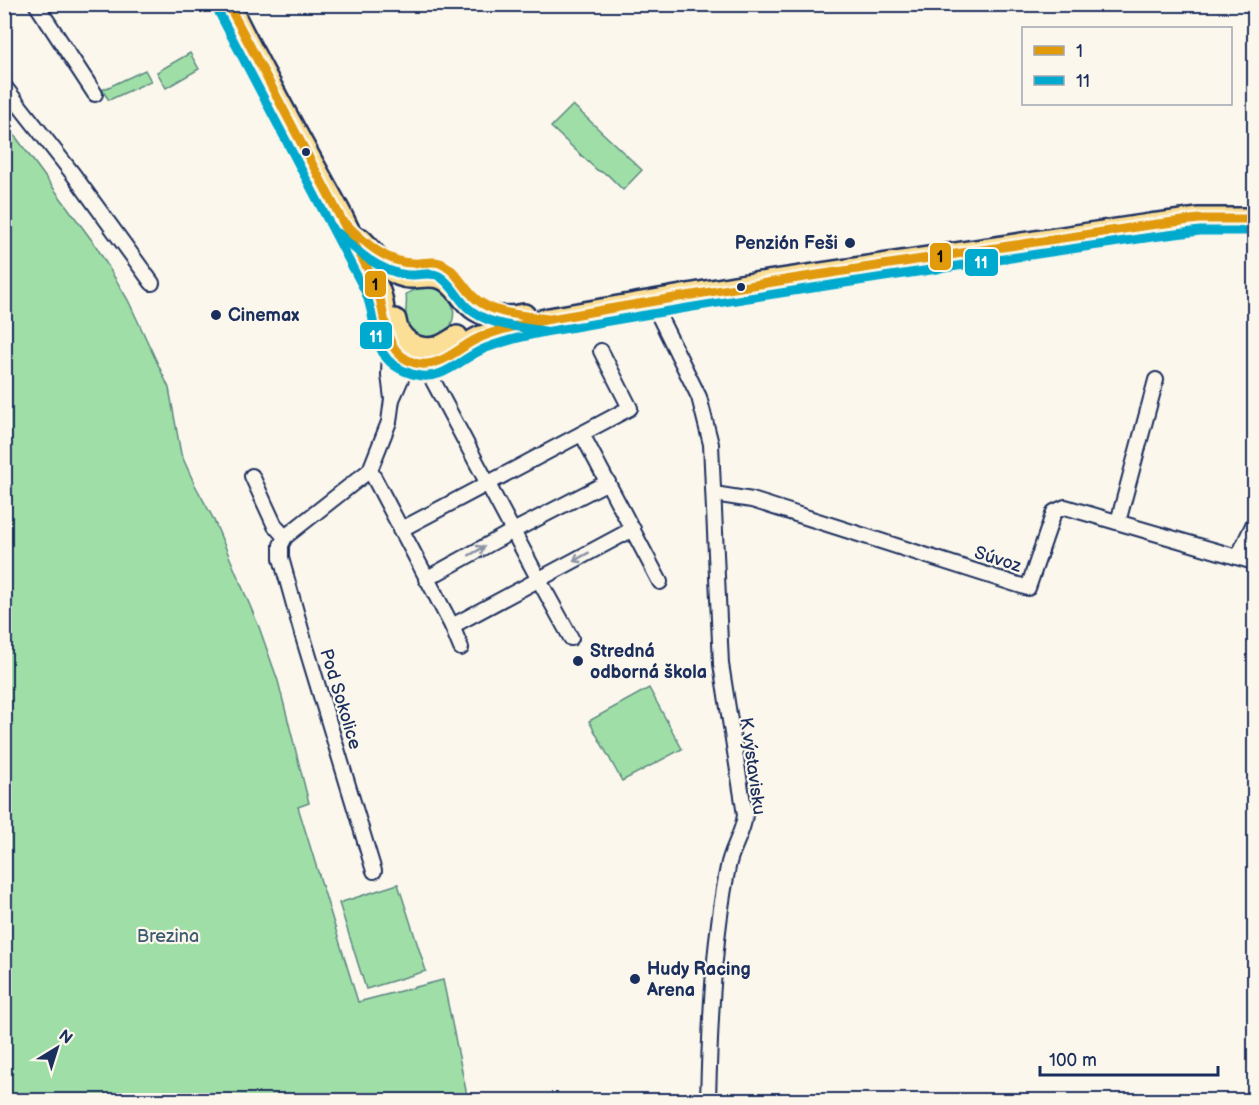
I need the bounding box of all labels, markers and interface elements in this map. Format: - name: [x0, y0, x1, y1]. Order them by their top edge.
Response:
- legend: [1022, 27, 1232, 105]
- text: 1: [1076, 41, 1083, 62]
- text: 11: [1076, 71, 1090, 92]
- unlabelled marker: [300, 146, 312, 158]
- place label: Penzión Feši: [735, 233, 838, 254]
- marker: Penzión Feši: [843, 236, 857, 250]
- line badge: 1: [929, 242, 952, 271]
- text: 1: [937, 248, 943, 267]
- line badge: 11: [964, 248, 999, 277]
- text: 11: [974, 254, 988, 273]
- line badge: 1: [364, 270, 387, 298]
- text: 1: [372, 276, 378, 295]
- unlabelled marker: [735, 281, 747, 293]
- place label: Cinemax: [228, 305, 299, 326]
- marker: Cinemax: [209, 308, 223, 322]
- line badge: 11: [359, 321, 393, 350]
- text: 11: [369, 328, 383, 347]
- street label: Súvoz: [972, 542, 1024, 577]
- one-way arrow: [468, 545, 486, 556]
- one-way arrow: [573, 552, 591, 563]
- place label: Stredná odborná škola: [590, 641, 707, 683]
- street label: Pod Sokolice: [315, 646, 366, 752]
- marker: Stredná odborná škola: [571, 654, 585, 668]
- street label: K výstavisku: [735, 716, 770, 816]
- park label: Brezina: [137, 926, 199, 947]
- place label: Hudy Racing Arena: [646, 959, 751, 1001]
- marker: Hudy Racing Arena: [628, 972, 642, 986]
- north arrow: [27, 1018, 87, 1078]
- text: N: [55, 1026, 76, 1049]
- scale bar: [1040, 1039, 1218, 1077]
- text: 100 m: [1049, 1050, 1097, 1071]

